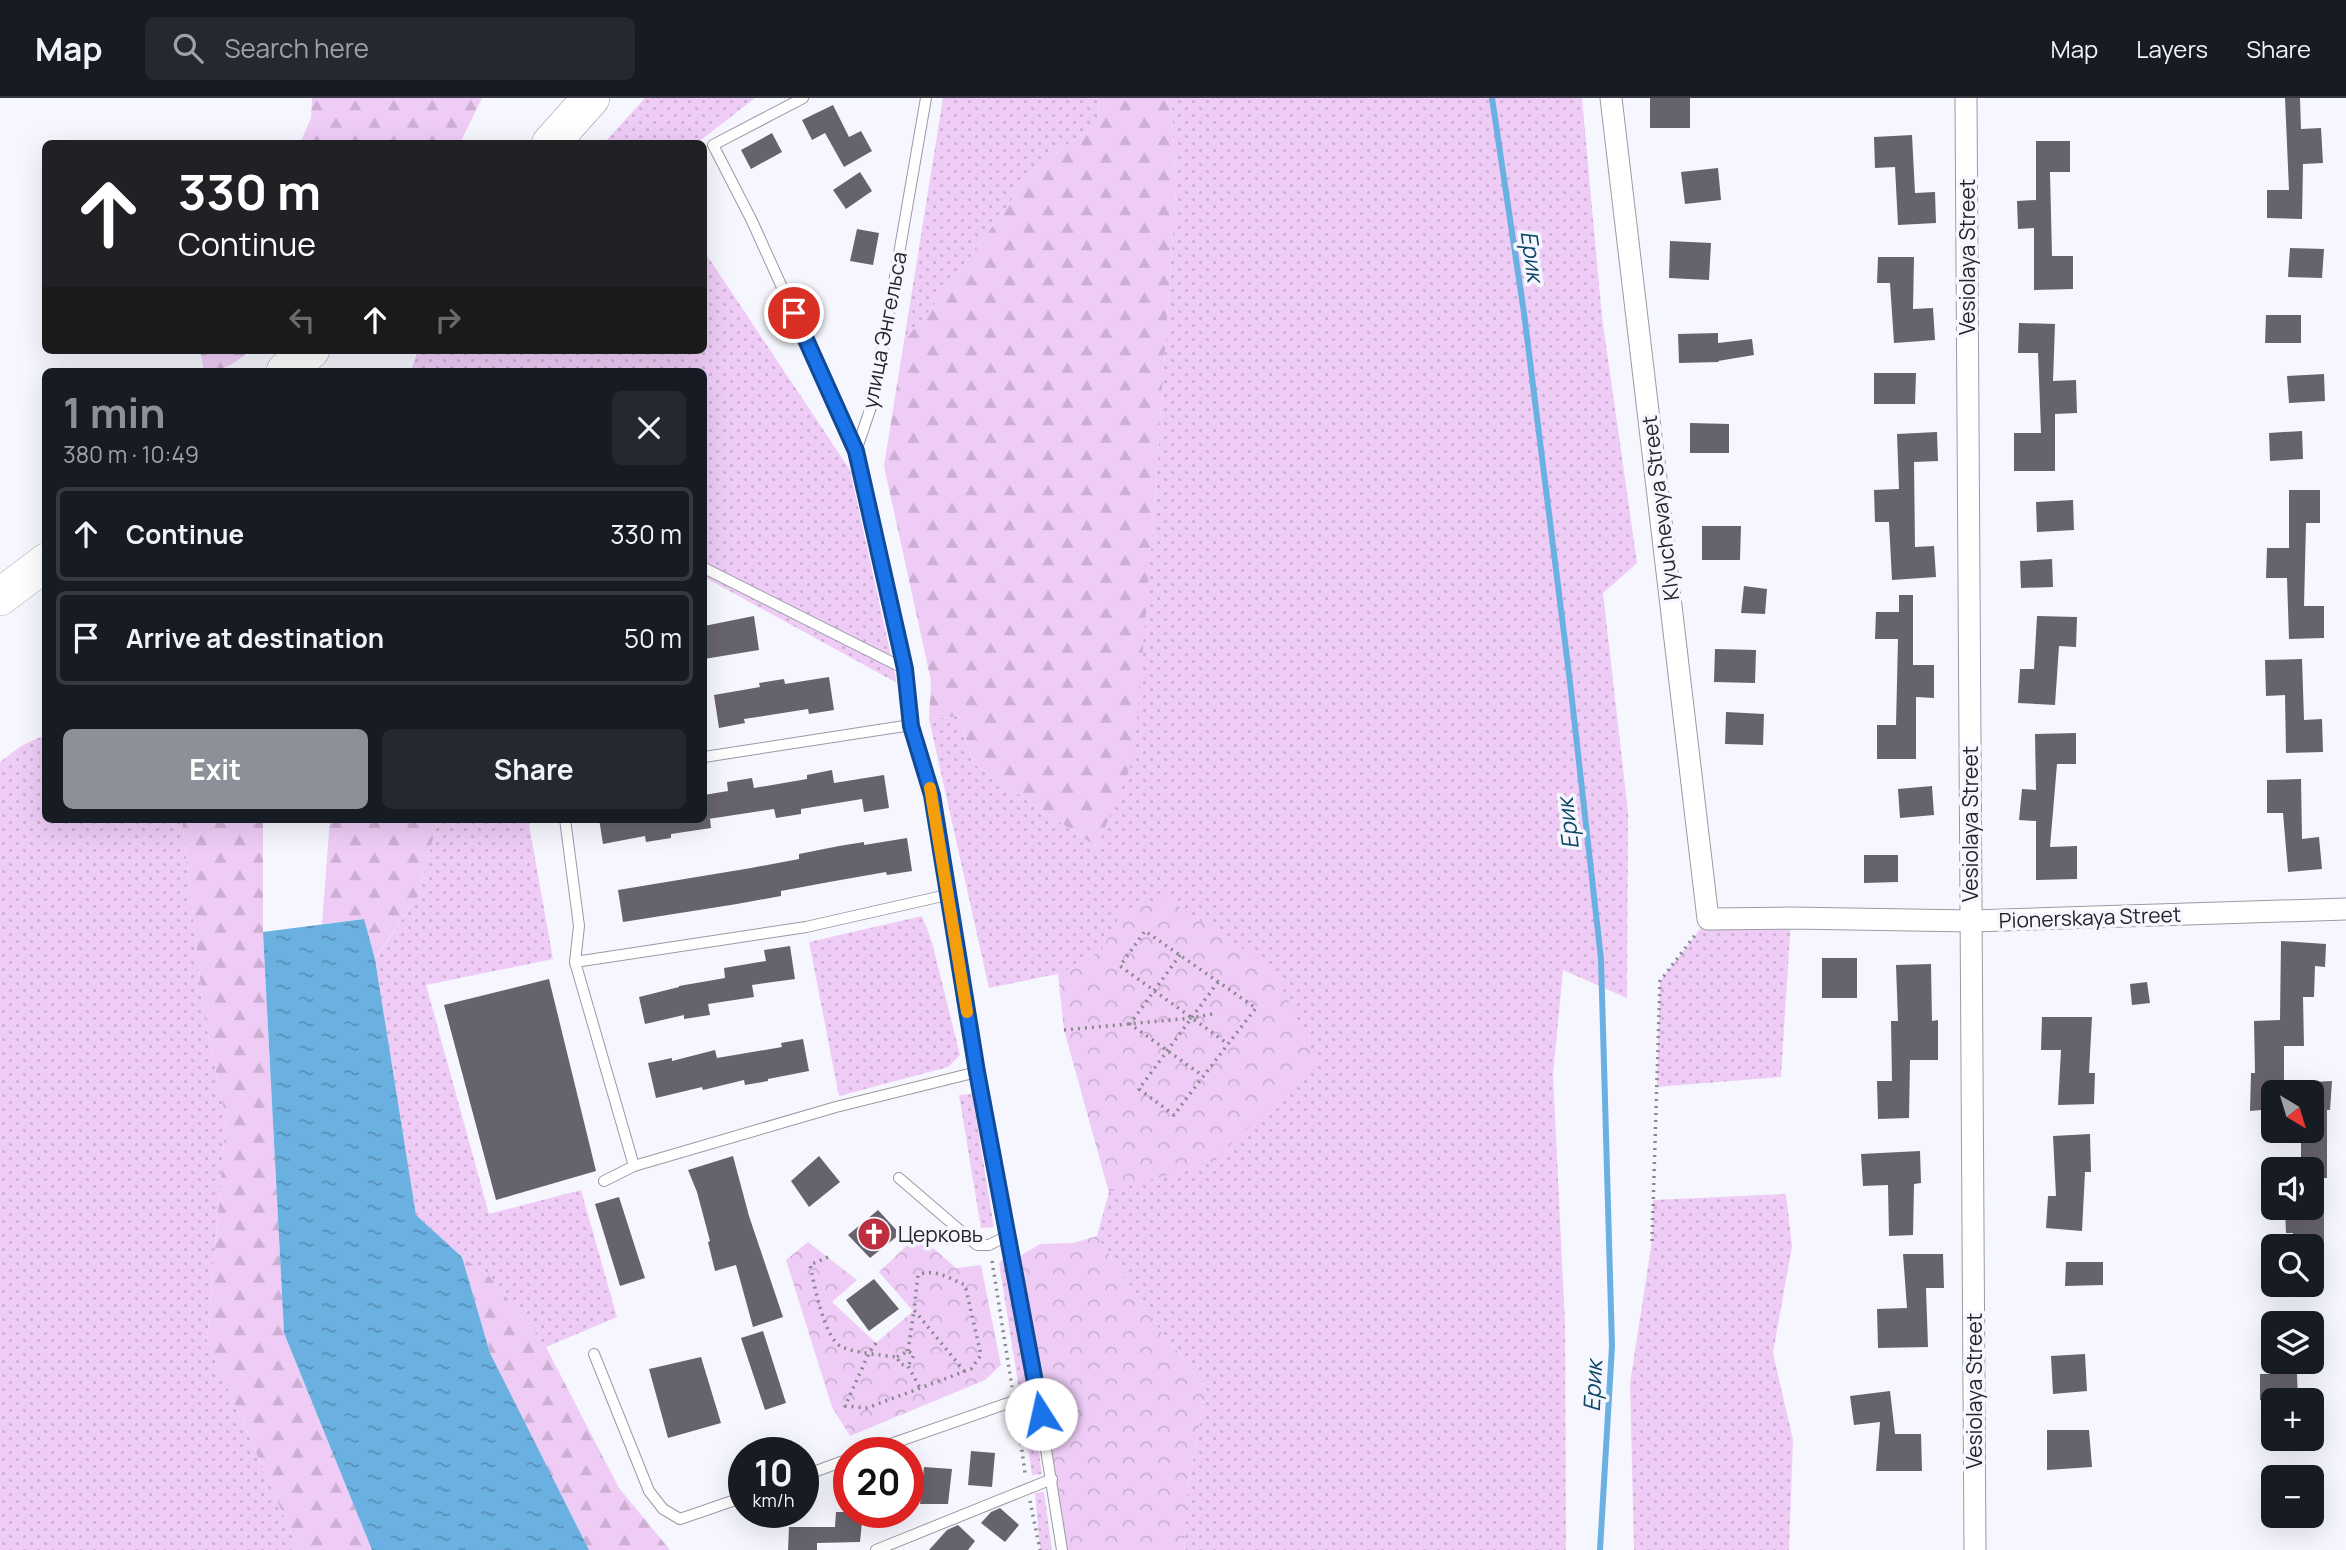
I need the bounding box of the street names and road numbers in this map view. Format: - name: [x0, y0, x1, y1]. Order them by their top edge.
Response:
- street label: Vesiolaya Street: [1953, 179, 1981, 335]
- street label: улица Энгельса: [855, 249, 913, 411]
- street label: Klyuchevaya Street: [1635, 414, 1685, 602]
- street label: Vesiolaya Street: [1956, 746, 1984, 902]
- street label: Pionerskaya Street: [1998, 900, 2182, 934]
- street label: Vesiolaya Street: [1960, 1313, 1988, 1469]

